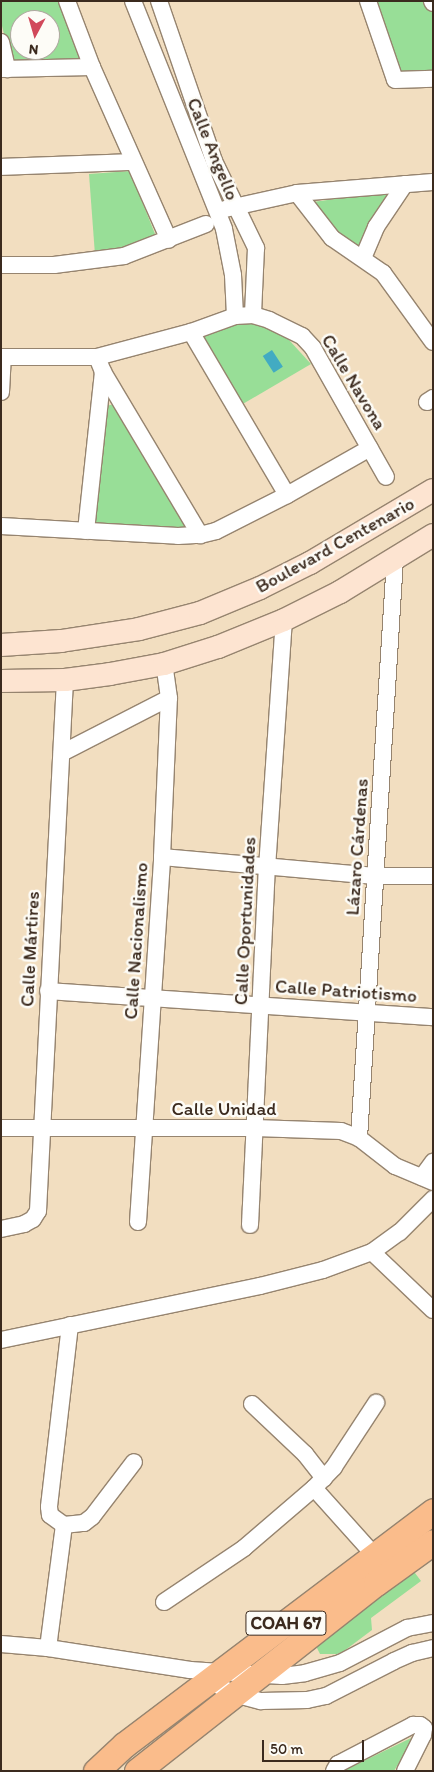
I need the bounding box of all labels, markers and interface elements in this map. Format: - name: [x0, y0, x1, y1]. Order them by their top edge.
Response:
- north arrow: [10, 10, 60, 60]
- text: N: [28, 40, 39, 58]
- street label: Calle Angello: [182, 95, 244, 203]
- street label: Calle Navona: [317, 330, 391, 434]
- street label: Boulevard Centenario: [251, 492, 419, 598]
- street label: Lázaro Cárdenas: [341, 778, 373, 916]
- street label: Calle Oportunidades: [229, 837, 261, 1005]
- street label: Calle Nacionalismo: [119, 862, 153, 1020]
- street label: Calle Mártires: [16, 891, 44, 1007]
- street label: Calle Patriotismo: [275, 975, 417, 1007]
- street label: Calle Unidad: [172, 1098, 276, 1120]
- road number: COAH 67: [245, 1608, 327, 1639]
- scale bar: [264, 1730, 366, 1762]
- text: 50 m: [270, 1740, 303, 1758]

